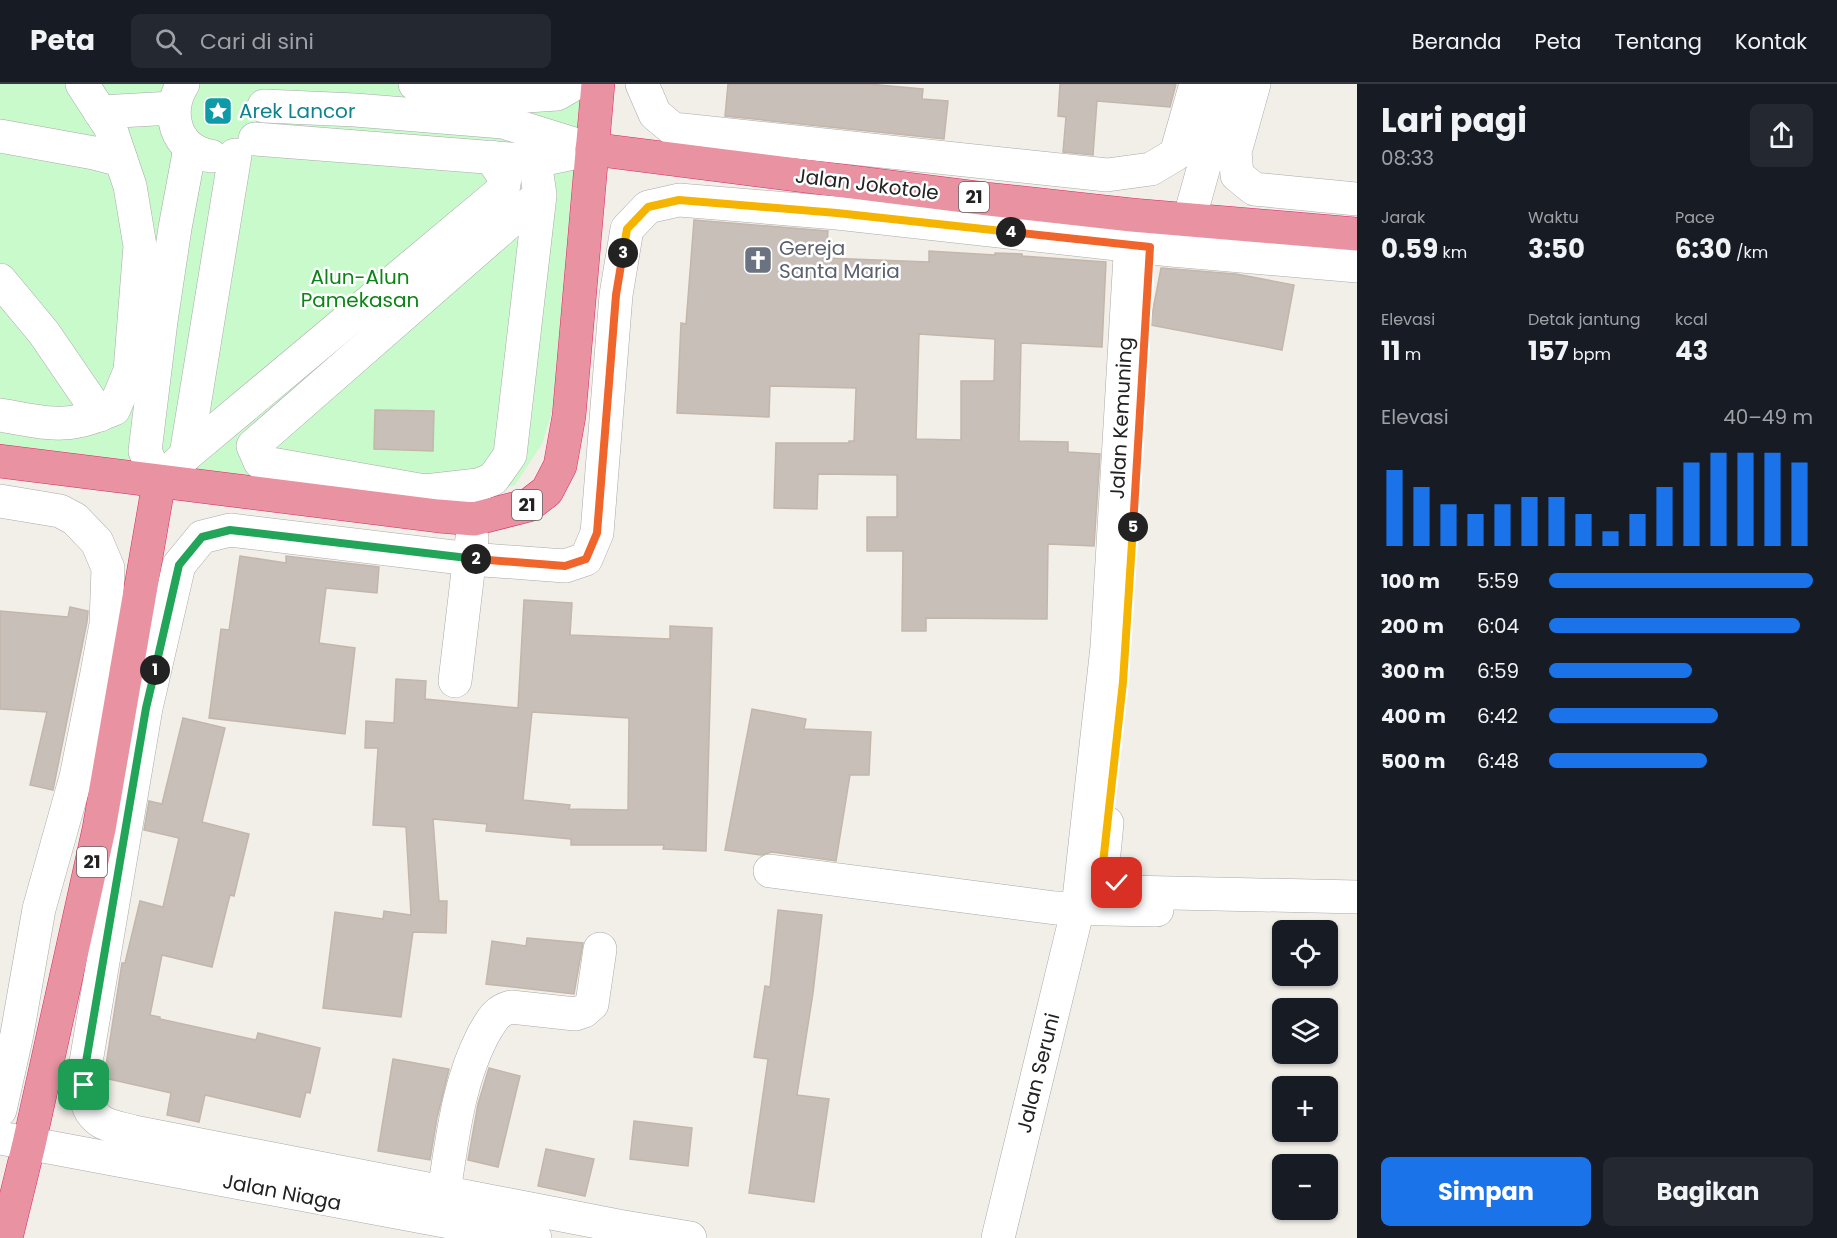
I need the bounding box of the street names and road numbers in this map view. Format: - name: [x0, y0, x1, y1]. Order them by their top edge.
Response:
- street label: Jalan Jokotole: [794, 161, 940, 207]
- road number: 21: [959, 182, 989, 212]
- street label: Jalan Kemuning: [1103, 336, 1139, 500]
- road number: 21: [512, 490, 542, 520]
- road number: 21: [77, 847, 107, 877]
- street label: Jalan Seruni: [1010, 1010, 1066, 1136]
- street label: Jalan Niaga: [220, 1167, 344, 1217]

